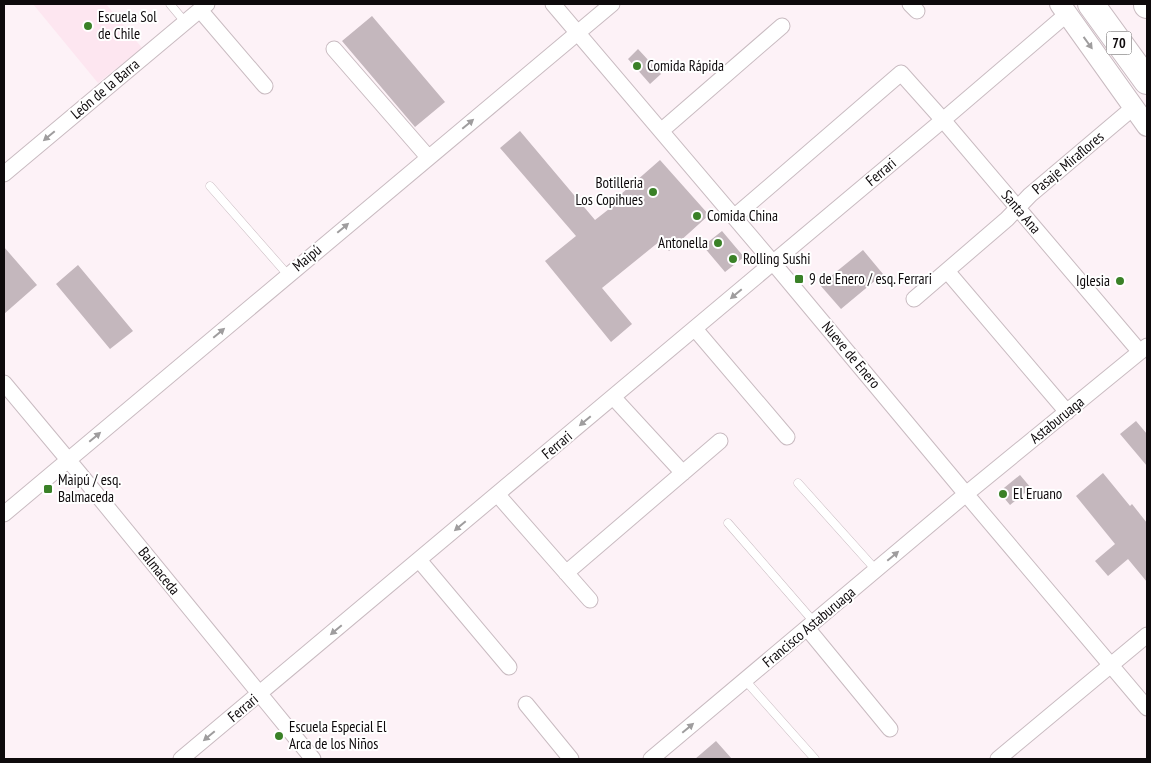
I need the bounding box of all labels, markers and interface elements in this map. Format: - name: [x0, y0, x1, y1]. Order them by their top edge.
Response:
- place label: Escuela Sol de Chile: [98, 7, 157, 43]
- marker: Escuela Sol de Chile: [82, 20, 94, 32]
- road number: 70: [1106, 32, 1132, 54]
- one-way arrow: [1083, 36, 1093, 50]
- street label: León de la Barra: [67, 54, 143, 123]
- place label: Comida Rápida: [647, 56, 724, 75]
- marker: Comida Rápida: [631, 60, 643, 72]
- one-way arrow: [461, 118, 474, 129]
- street label: Pasaje Miraflores: [1028, 127, 1107, 198]
- one-way arrow: [42, 131, 55, 142]
- street label: Ferrari: [862, 153, 900, 190]
- place label: Botilleria Los Copihues: [576, 173, 643, 209]
- marker: Botilleria Los Copihues: [647, 186, 659, 198]
- street label: Santa Ana: [998, 186, 1045, 238]
- place label: Comida China: [707, 206, 778, 225]
- marker: Comida China: [691, 210, 703, 222]
- one-way arrow: [337, 223, 350, 234]
- place label: Antonella: [658, 233, 708, 252]
- marker: Antonella: [712, 237, 724, 249]
- street label: Maipú: [288, 240, 325, 275]
- place label: Rolling Sushi: [743, 249, 810, 268]
- marker: Rolling Sushi: [727, 253, 739, 265]
- place label: 9 de Enero / esq. Ferrari: [809, 269, 932, 288]
- place label: Iglesia: [1076, 271, 1110, 290]
- marker: 9 de Enero / esq. Ferrari: [793, 273, 805, 285]
- marker: Iglesia: [1114, 275, 1126, 287]
- one-way arrow: [730, 289, 743, 300]
- street label: Nueve de Enero: [818, 317, 885, 392]
- one-way arrow: [212, 327, 225, 338]
- street label: Astaburuaga: [1026, 392, 1088, 447]
- one-way arrow: [578, 416, 591, 427]
- street label: Ferrari: [538, 426, 576, 463]
- one-way arrow: [88, 432, 101, 443]
- place label: Maipú / esq. Balmaceda: [58, 470, 121, 506]
- marker: Maipú / esq. Balmaceda: [42, 483, 54, 495]
- place label: El Eruano: [1013, 484, 1062, 503]
- marker: El Eruano: [997, 488, 1009, 500]
- one-way arrow: [454, 520, 467, 531]
- street label: Balmaceda: [134, 543, 184, 598]
- one-way arrow: [887, 551, 899, 562]
- street label: Francisco Astaburuaga: [758, 582, 859, 671]
- one-way arrow: [329, 624, 342, 635]
- street label: Ferrari: [224, 689, 262, 726]
- place label: Escuela Especial El Arca de los Niños: [289, 717, 387, 753]
- one-way arrow: [682, 723, 694, 734]
- marker: Escuela Especial El Arca de los Niños: [273, 730, 285, 742]
- one-way arrow: [202, 731, 215, 742]

